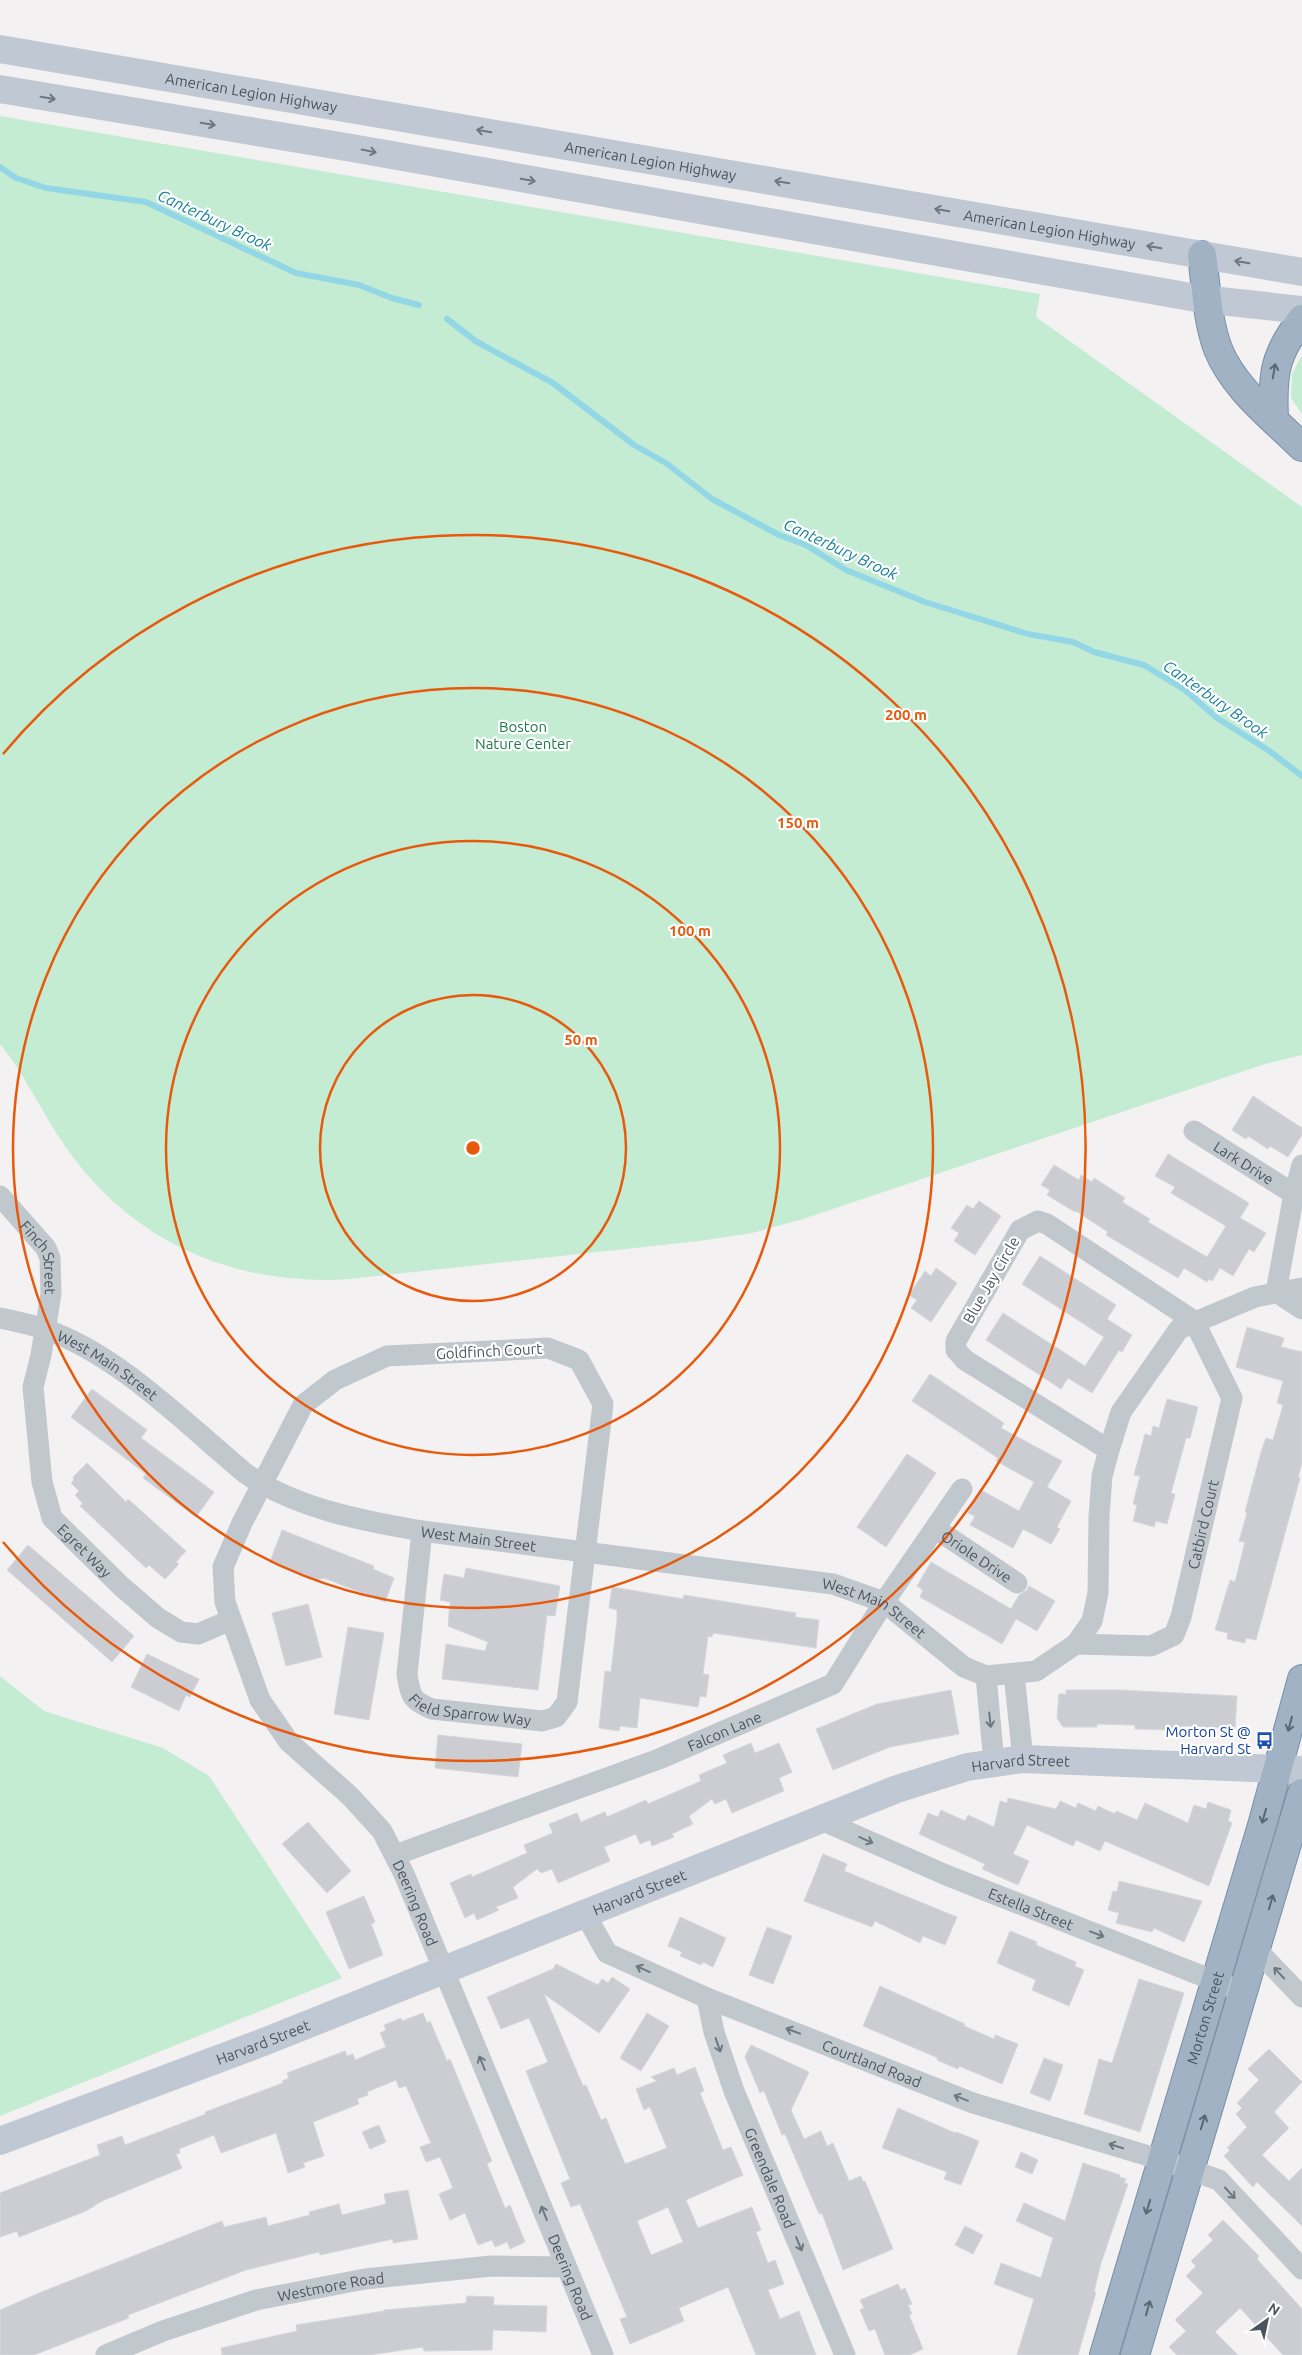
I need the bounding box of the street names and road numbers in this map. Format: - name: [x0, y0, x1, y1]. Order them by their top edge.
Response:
- street label: American Legion Highway: [164, 69, 338, 115]
- street label: American Legion Highway: [563, 137, 738, 183]
- street label: American Legion Highway: [963, 206, 1137, 252]
- street label: Lark Drive: [1211, 1137, 1277, 1188]
- street label: Finch Street: [17, 1217, 60, 1295]
- street label: Blue Jay Circle: [959, 1234, 1023, 1326]
- street label: West Main Street: [55, 1327, 162, 1403]
- street label: Goldfinch Court: [435, 1340, 543, 1362]
- street label: Catbird Court: [1184, 1478, 1221, 1571]
- street label: Egret Way: [54, 1520, 115, 1581]
- street label: West Main Street: [420, 1522, 537, 1554]
- street label: Oriole Drive: [938, 1527, 1015, 1586]
- street label: West Main Street: [822, 1574, 929, 1641]
- street label: Field Sparrow Way: [406, 1690, 532, 1728]
- street label: Falcon Lane: [685, 1707, 764, 1754]
- street label: Harvard Street: [970, 1750, 1070, 1775]
- street label: Deering Road: [390, 1857, 441, 1948]
- street label: Harvard Street: [590, 1866, 688, 1918]
- street label: Estella Street: [986, 1884, 1076, 1933]
- street label: Morton Street: [1183, 1969, 1227, 2066]
- street label: Harvard Street: [214, 2016, 312, 2068]
- street label: Courtland Road: [820, 2036, 924, 2090]
- street label: Greendale Road: [742, 2125, 799, 2230]
- street label: Deering Road: [545, 2231, 596, 2323]
- street label: Westmore Road: [276, 2269, 385, 2304]

